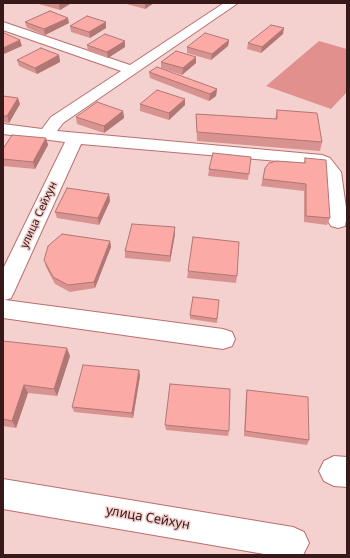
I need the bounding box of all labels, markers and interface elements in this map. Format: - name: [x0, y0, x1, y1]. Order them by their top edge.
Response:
- street label: улица Сейхун: [18, 180, 60, 250]
- street label: улица Сейхун: [105, 503, 191, 533]

